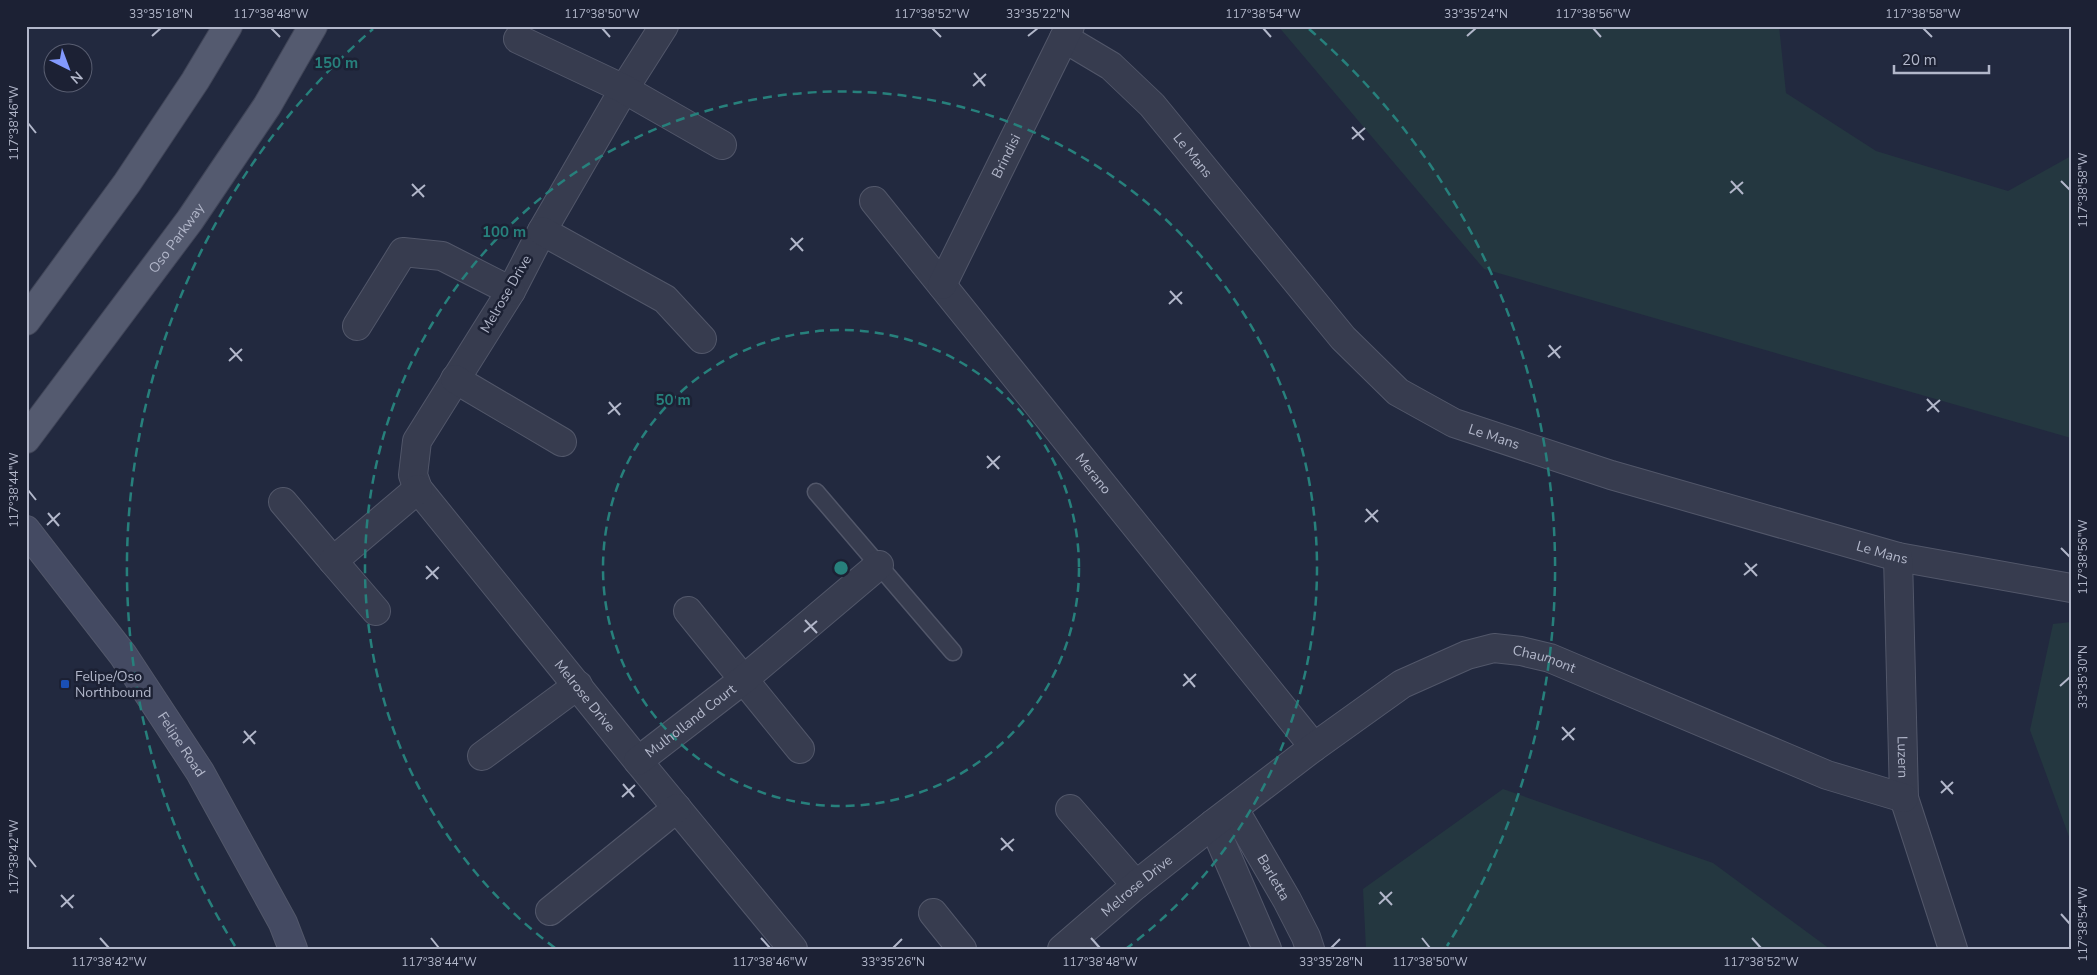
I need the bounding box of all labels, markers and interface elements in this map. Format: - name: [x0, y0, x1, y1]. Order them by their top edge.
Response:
- text: 33°35'18"N: [129, 6, 193, 22]
- text: 117°38'48"W: [233, 6, 309, 22]
- text: 117°38'50"W: [564, 6, 640, 22]
- text: 117°38'52"W: [894, 6, 970, 22]
- text: 33°35'22"N: [1006, 6, 1070, 22]
- text: 117°38'54"W: [1225, 6, 1301, 22]
- text: 33°35'24"N: [1444, 6, 1508, 22]
- text: 117°38'56"W: [1555, 6, 1631, 22]
- text: 117°38'58"W: [1885, 6, 1961, 22]
- north arrow: [42, 42, 92, 92]
- scale bar: [1894, 42, 1990, 74]
- text: 20 m: [1902, 50, 1937, 70]
- text: 150 m: [314, 53, 358, 73]
- text: N: [66, 67, 87, 88]
- text: 117°38'46"W: [6, 85, 22, 161]
- street label: Le Mans: [1169, 129, 1217, 182]
- street label: Brindisi: [987, 131, 1025, 181]
- text: 117°38'58"W: [2075, 152, 2091, 228]
- street label: Oso Parkway: [144, 198, 209, 277]
- text: 100 m: [482, 222, 526, 242]
- street label: Melrose Drive: [476, 251, 536, 337]
- text: 50 m: [655, 390, 691, 410]
- street label: Le Mans: [1466, 419, 1522, 454]
- street label: Merano: [1071, 449, 1116, 498]
- text: 117°38'44"W: [6, 452, 22, 528]
- text: 117°38'56"W: [2075, 519, 2091, 595]
- street label: Le Mans: [1854, 536, 1910, 568]
- centre of rings: [832, 559, 850, 577]
- street label: Chaumont: [1512, 641, 1579, 677]
- text: 33°35'30"N: [2075, 645, 2091, 709]
- street label: Melrose Drive: [550, 656, 620, 736]
- place label: Felipe/Oso Northbound: [75, 667, 151, 702]
- marker: Felipe/Oso Northbound: [59, 678, 71, 690]
- street label: Mulholland Court: [641, 679, 740, 762]
- street label: Felipe Road: [153, 708, 210, 780]
- street label: Luzern: [1893, 736, 1913, 778]
- text: 117°38'42"W: [6, 819, 22, 895]
- street label: Melrose Drive: [1097, 850, 1176, 921]
- street label: Barletta: [1253, 851, 1295, 904]
- text: 117°38'54"W: [2075, 886, 2091, 962]
- text: 117°38'42"W: [71, 954, 147, 970]
- text: 117°38'44"W: [401, 954, 477, 970]
- text: 117°38'46"W: [732, 954, 808, 970]
- text: 33°35'26"N: [861, 954, 925, 970]
- text: 117°38'48"W: [1062, 954, 1138, 970]
- text: 33°35'28"N: [1299, 954, 1363, 970]
- text: 117°38'50"W: [1392, 954, 1468, 970]
- text: 117°38'52"W: [1723, 954, 1799, 970]

